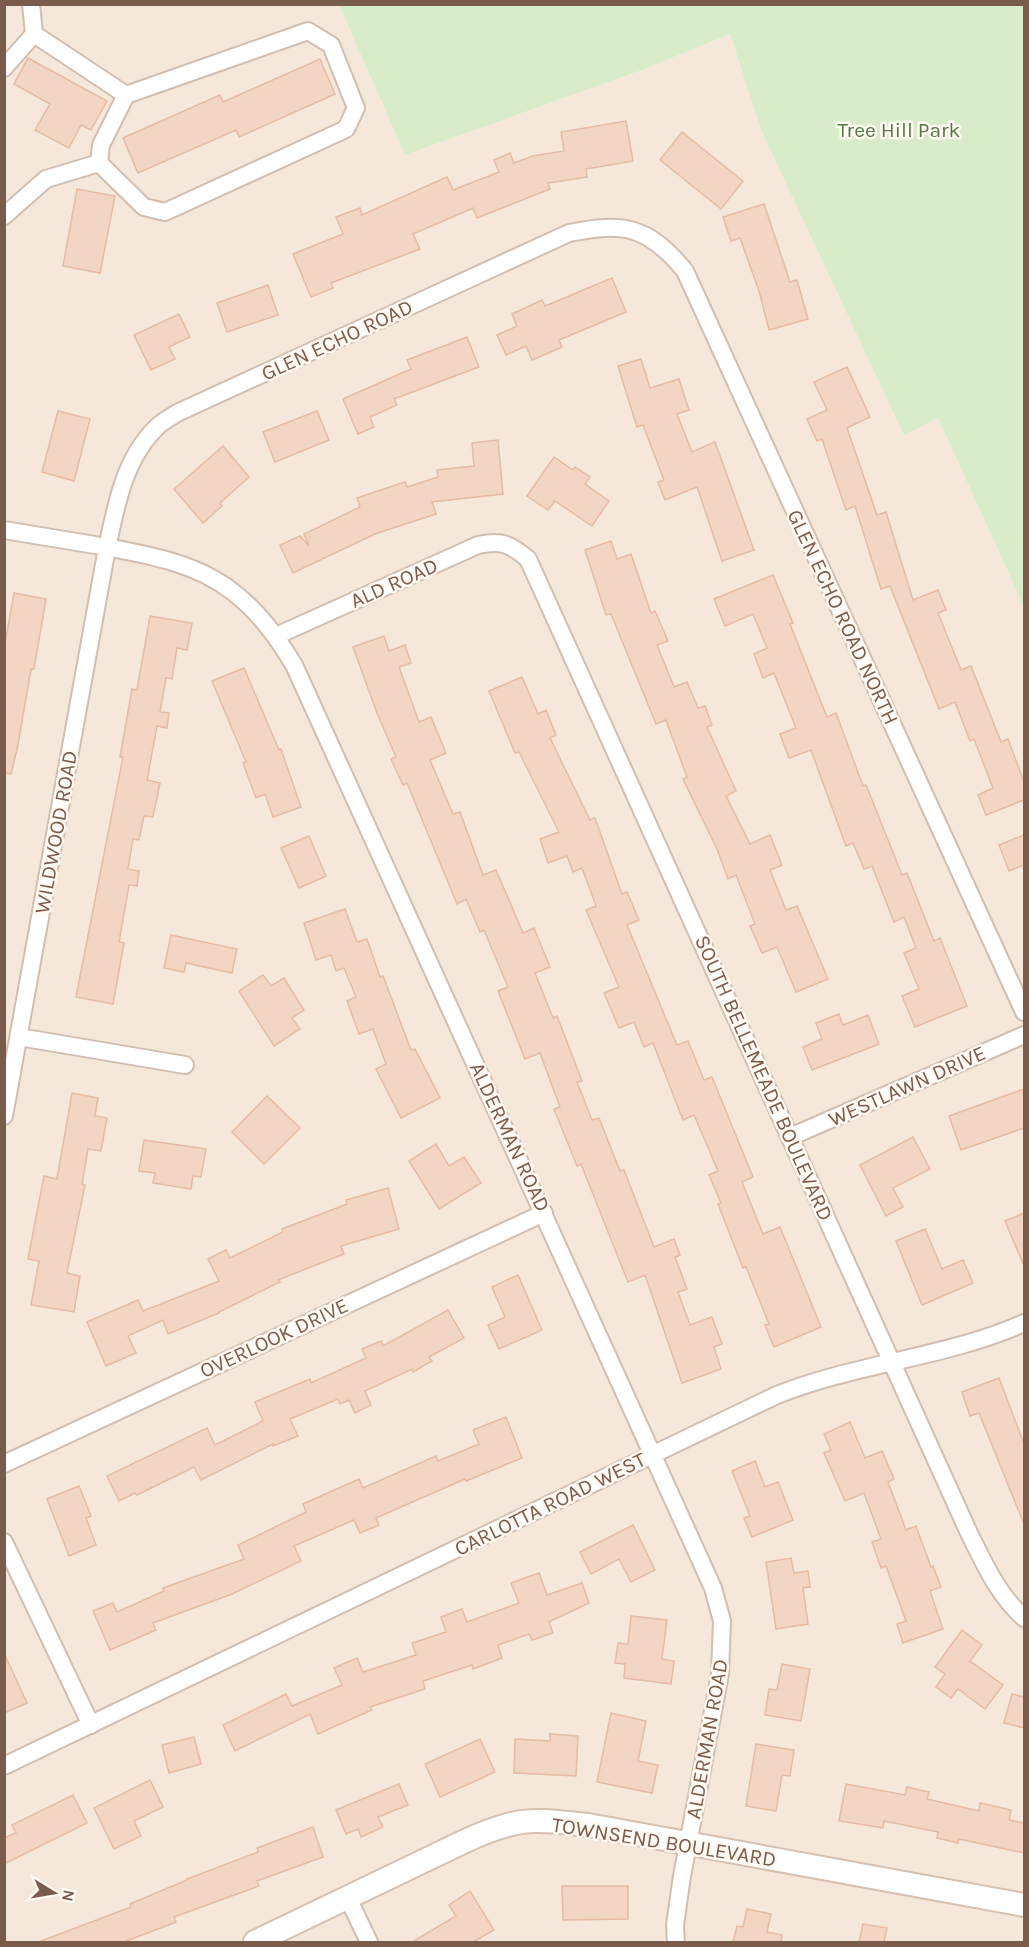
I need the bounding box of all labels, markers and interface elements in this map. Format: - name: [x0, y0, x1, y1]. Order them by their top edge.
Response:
- park label: Tree Hill Park: [838, 118, 961, 142]
- street label: GLEN ECHO ROAD: [258, 294, 416, 386]
- street label: GLEN ECHO ROAD NORTH: [783, 506, 903, 728]
- street label: ALD ROAD: [347, 553, 441, 613]
- street label: WILDWOOD ROAD: [30, 748, 82, 916]
- street label: SOUTH BELLEMEADE BOULEVARD: [690, 932, 838, 1224]
- street label: WESTLAWN DRIVE: [825, 1041, 989, 1131]
- street label: ALDERMAN ROAD: [465, 1059, 555, 1215]
- street label: OVERLOOK DRIVE: [196, 1293, 352, 1383]
- street label: CARLOTTA ROAD WEST: [451, 1447, 650, 1561]
- street label: ALDERMAN ROAD: [681, 1657, 733, 1821]
- street label: TOWNSEND BOULEVARD: [550, 1812, 778, 1872]
- north arrow: [24, 1863, 84, 1923]
- text: N: [58, 1888, 79, 1903]

